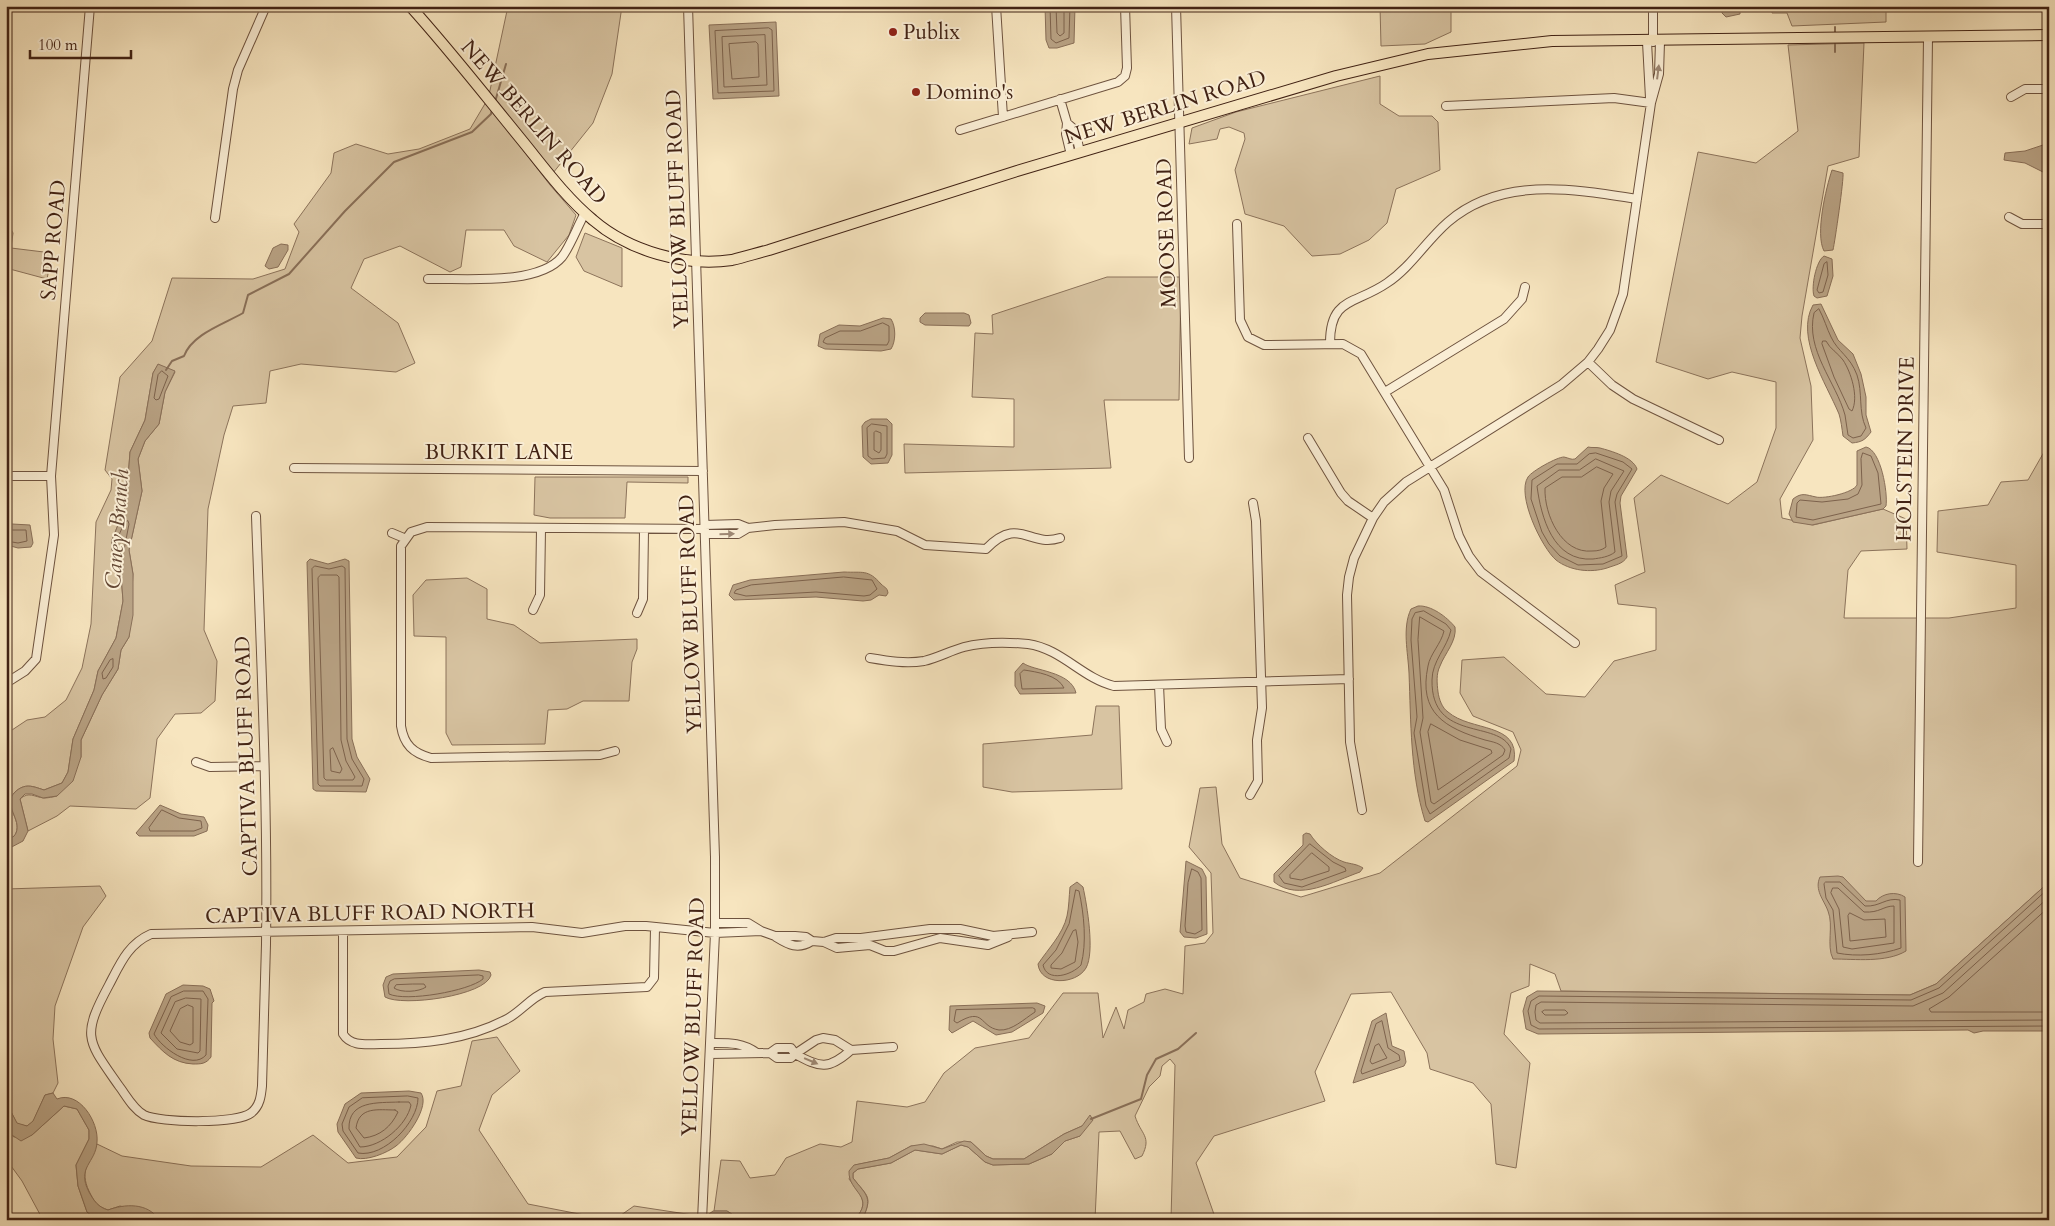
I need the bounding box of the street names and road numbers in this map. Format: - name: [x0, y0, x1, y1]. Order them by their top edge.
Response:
- street label: NEW BERLIN ROAD: [454, 34, 613, 211]
- street label: NEW BERLIN ROAD: [1061, 63, 1270, 152]
- street label: YELLOW BLUFF ROAD: [659, 89, 696, 329]
- street label: MOOSE ROAD: [1149, 158, 1184, 308]
- street label: SAPP ROAD: [34, 179, 73, 301]
- street label: HOLSTEIN DRIVE: [1889, 356, 1922, 542]
- street label: BURKIT LANE: [425, 438, 573, 467]
- street label: YELLOW BLUFF ROAD: [672, 494, 709, 734]
- street label: CAPTIVA BLUFF ROAD: [228, 635, 265, 877]
- street label: CAPTIVA BLUFF ROAD NORTH: [205, 896, 535, 931]
- street label: YELLOW BLUFF ROAD: [675, 897, 712, 1137]

